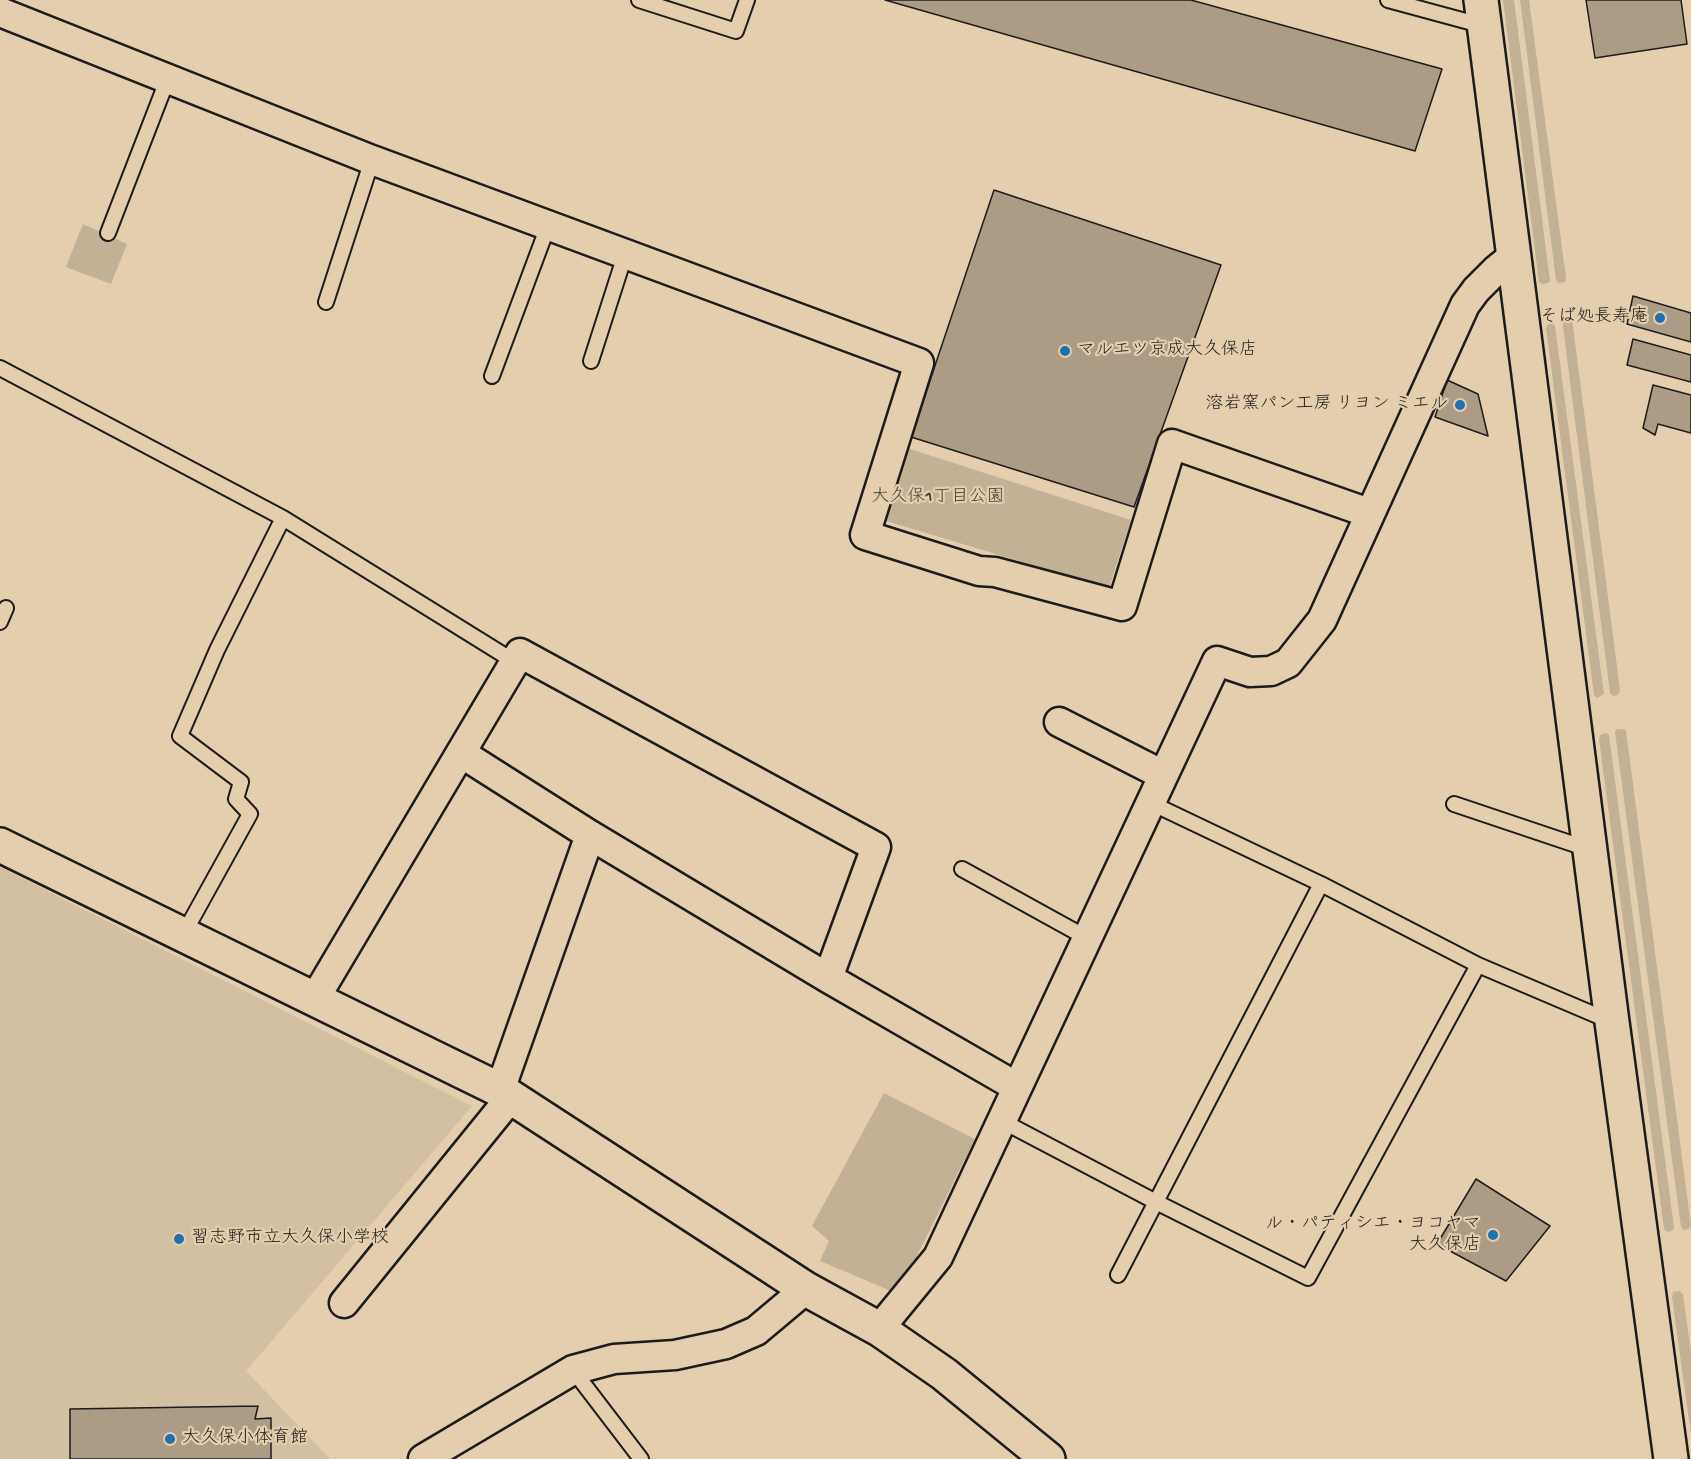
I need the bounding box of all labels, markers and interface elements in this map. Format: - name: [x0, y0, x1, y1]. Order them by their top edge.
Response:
- place label: そば処長寿庵: [1540, 307, 1648, 329]
- marker: そば処長寿庵: [1653, 311, 1667, 325]
- place label: マルエツ京成大久保店: [1077, 340, 1257, 362]
- marker: マルエツ京成大久保店: [1058, 344, 1072, 358]
- place label: 溶岩窯パン工房 リヨン ミエル: [1205, 394, 1448, 416]
- marker: 溶岩窯パン工房 リヨン ミエル: [1453, 398, 1467, 412]
- park label: 大久保1丁目公園: [871, 487, 1005, 509]
- place label: ル・パティシエ・ヨコヤマ 大久保店: [1265, 1214, 1481, 1256]
- place label: 習志野市立大久保小学校: [191, 1228, 389, 1250]
- marker: ル・パティシエ・ヨコヤマ 大久保店: [1486, 1228, 1500, 1242]
- marker: 習志野市立大久保小学校: [172, 1232, 186, 1246]
- place label: 大久保小体育館: [182, 1428, 308, 1450]
- marker: 大久保小体育館: [163, 1432, 177, 1446]

